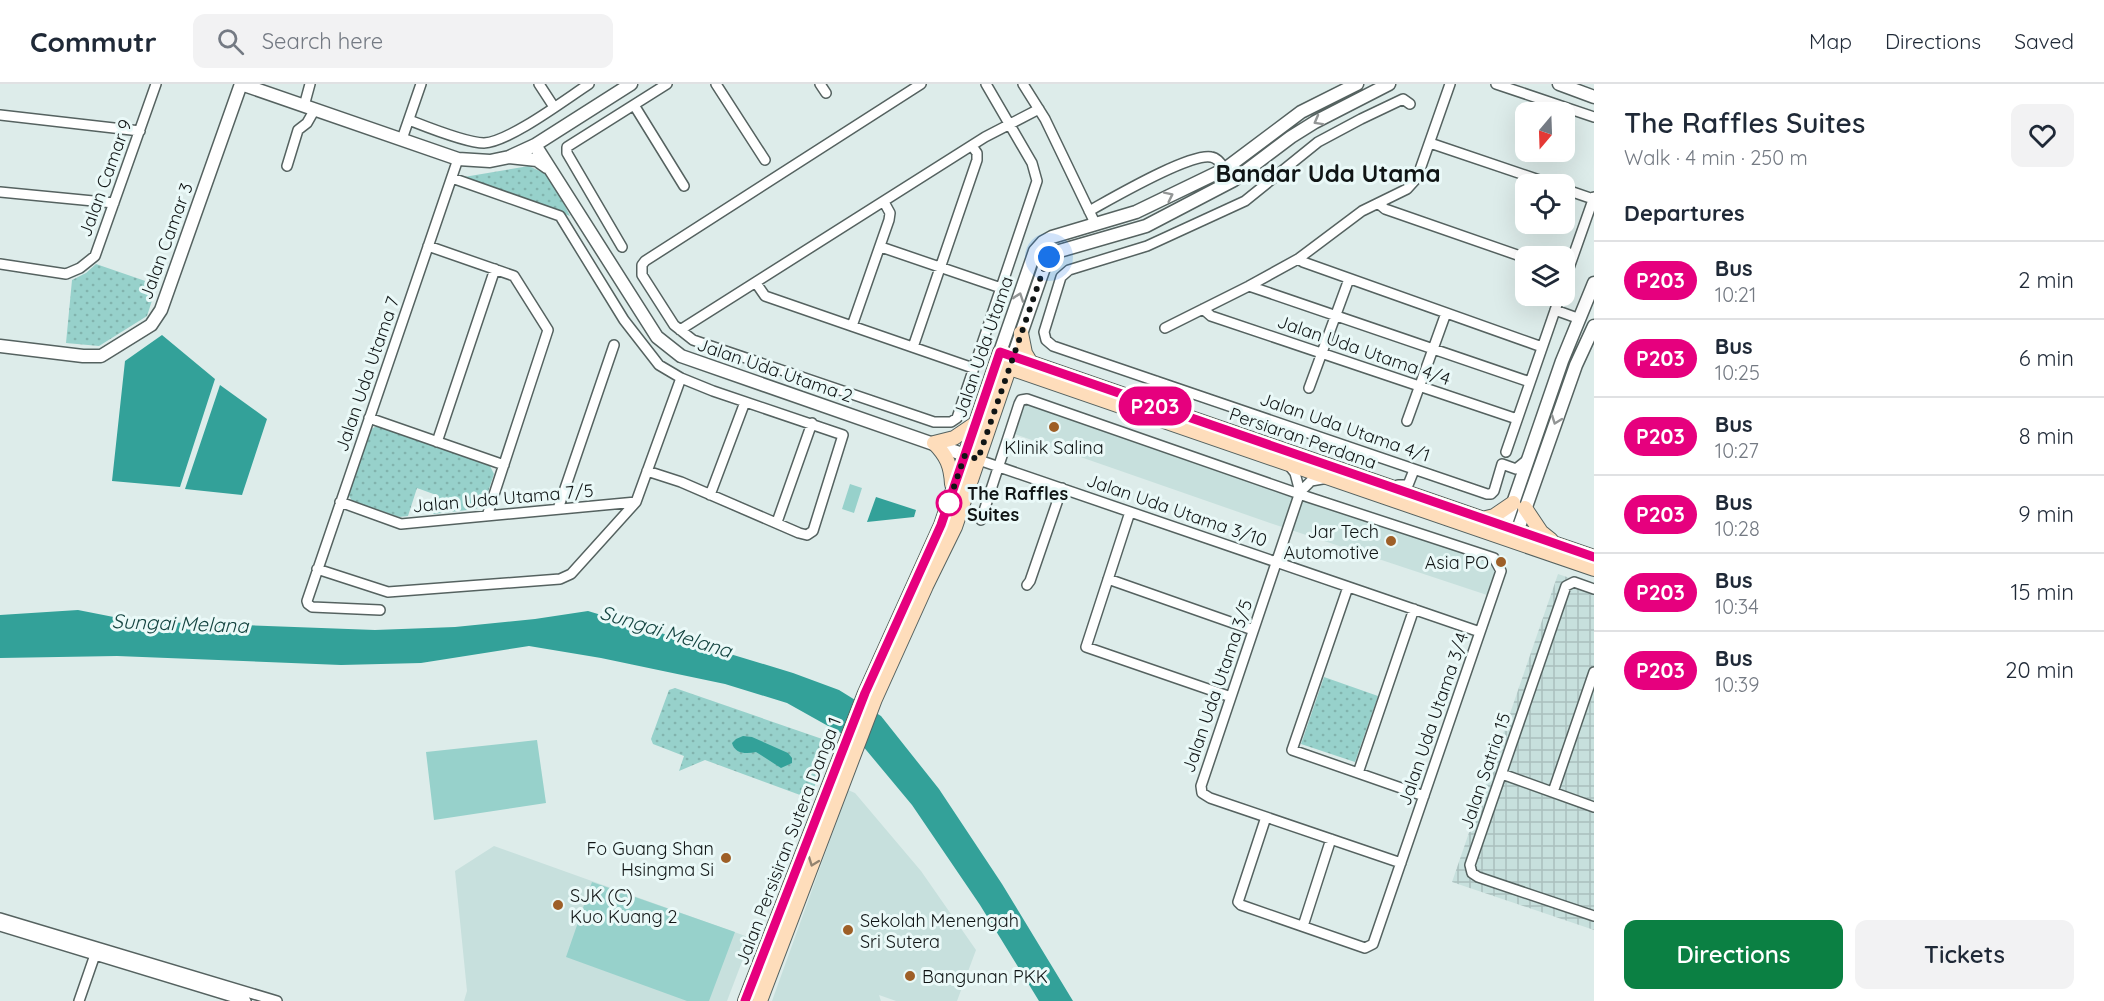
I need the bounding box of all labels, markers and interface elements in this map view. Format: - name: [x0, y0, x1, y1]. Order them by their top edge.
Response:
- search box: [193, 14, 613, 68]
- text: Commutr: [30, 24, 157, 59]
- icon: search: [214, 25, 247, 58]
- text: Search here: [262, 27, 383, 55]
- text: Map: [1809, 28, 1852, 54]
- text: Directions: [1885, 28, 1981, 54]
- text: Saved: [2014, 28, 2074, 54]
- north arrow: [1515, 102, 1575, 162]
- map controls: [1515, 102, 1575, 306]
- button: heart: [2011, 104, 2074, 167]
- text: The Raffles Suites: [1624, 105, 1865, 140]
- one-way arrow: [1314, 114, 1324, 125]
- street label: Jalan Camar 9: [73, 116, 137, 240]
- text: Walk · 4 min · 250 m: [1624, 145, 1808, 170]
- district label: Bandar Uda Utama: [1215, 158, 1441, 188]
- button: locate: [1515, 174, 1575, 234]
- street label: Jalan Camar 3: [134, 179, 198, 303]
- one-way arrow: [1162, 192, 1173, 204]
- text: Departures: [1624, 199, 1745, 227]
- your location: [1034, 242, 1064, 272]
- button: layers: [1515, 246, 1575, 306]
- text: Bus: [1715, 254, 1753, 282]
- text: 2 min: [2018, 266, 2074, 294]
- text: P203: [1636, 267, 1685, 293]
- street label: Jalan Uda Utama: [948, 273, 1018, 421]
- text: 10:21: [1715, 282, 1756, 307]
- one-way arrow: [1011, 292, 1024, 303]
- street label: Jalan Uda Utama 7: [330, 293, 404, 455]
- street label: Jalan Uda Utama 4/4: [1274, 310, 1454, 390]
- text: Bus: [1715, 332, 1753, 360]
- street label: Jalan Uda Utama 2: [694, 333, 856, 407]
- text: 6 min: [2019, 344, 2074, 372]
- text: P203: [1636, 345, 1685, 371]
- text: 10:25: [1715, 360, 1760, 385]
- line badge: P203: [1113, 386, 1197, 426]
- street label: Jalan Uda Utama 4/1: [1257, 387, 1433, 467]
- text: P203: [1131, 393, 1179, 419]
- street label: Persiaran Perdana: [1226, 402, 1380, 474]
- text: Bus: [1715, 410, 1753, 438]
- one-way arrow: [1551, 414, 1564, 425]
- marker: Klinik Salina: [1047, 420, 1061, 434]
- text: 8 min: [2019, 422, 2074, 450]
- text: P203: [1636, 423, 1685, 449]
- place label: Klinik Salina: [1004, 436, 1104, 459]
- text: 10:27: [1715, 438, 1759, 463]
- street label: Jalan Uda Utama 3/10: [1084, 468, 1270, 552]
- street label: Jalan Uda Utama 7/5: [412, 479, 594, 517]
- place label: The Raffles Suites: [967, 482, 1068, 526]
- text: Bus: [1715, 488, 1753, 516]
- marker: The Raffles Suites: [936, 490, 962, 516]
- text: 9 min: [2018, 500, 2074, 528]
- text: P203: [1636, 501, 1685, 527]
- text: 10:28: [1715, 516, 1760, 541]
- place label: Jar Tech Automotive: [1284, 520, 1379, 564]
- marker: Jar Tech Automotive: [1384, 534, 1398, 548]
- place label: Asia PO: [1425, 551, 1489, 574]
- marker: Asia PO: [1494, 555, 1508, 569]
- text: Bus: [1715, 566, 1753, 594]
- text: 15 min: [2010, 578, 2074, 606]
- text: P203: [1636, 579, 1685, 605]
- text: 10:34: [1715, 594, 1759, 619]
- street label: Jalan Uda Utama 3/5: [1177, 596, 1257, 776]
- water label: Sungai Melana: [597, 599, 737, 663]
- water label: Sungai Melana: [111, 608, 251, 638]
- street label: Jalan Uda Utama 3/4: [1393, 629, 1473, 809]
- text: Bus: [1715, 644, 1753, 672]
- text: 20 min: [2005, 656, 2074, 684]
- text: P203: [1636, 657, 1685, 683]
- text: 10:39: [1715, 672, 1759, 697]
- street label: Jalan Satria 15: [1454, 710, 1516, 832]
- street label: Jalan Persisiran Sutera Danga 1: [730, 714, 846, 968]
- place label: Fo Guang Shan Hsingma Si: [586, 837, 714, 881]
- marker: Fo Guang Shan Hsingma Si: [719, 851, 733, 865]
- one-way arrow: [807, 856, 820, 867]
- place label: SJK (C) Kuo Kuang 2: [570, 884, 678, 928]
- marker: SJK (C) Kuo Kuang 2: [551, 898, 565, 912]
- place label: Sekolah Menengah Sri Sutera: [860, 909, 1019, 953]
- button: Directions: [1624, 920, 1843, 989]
- button: Tickets: [1855, 920, 2074, 989]
- marker: Sekolah Menengah Sri Sutera: [841, 923, 855, 937]
- place label: Bangunan PKK: [922, 965, 1048, 988]
- marker: Bangunan PKK: [903, 969, 917, 983]

